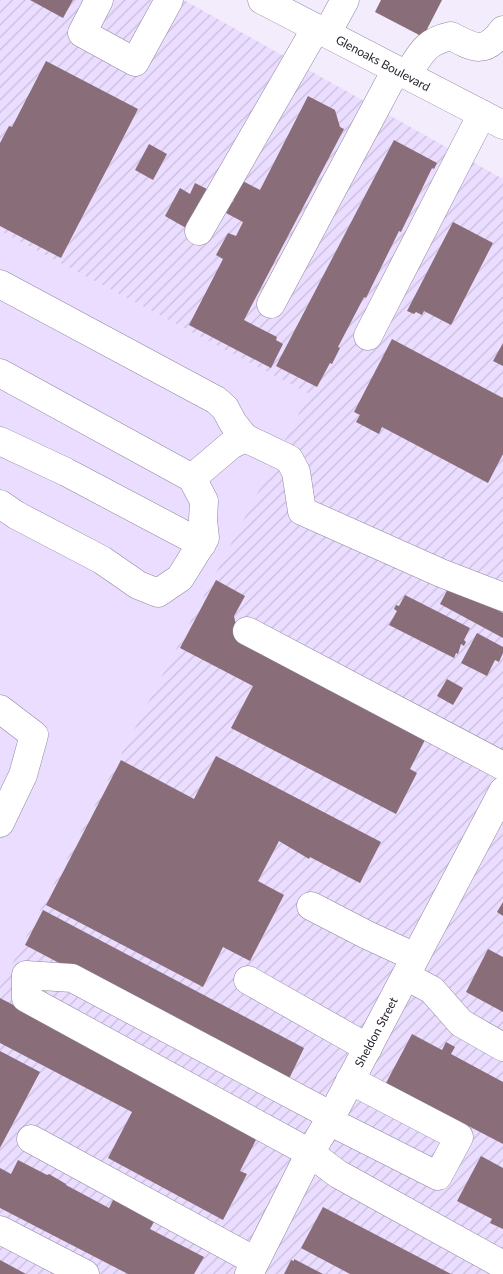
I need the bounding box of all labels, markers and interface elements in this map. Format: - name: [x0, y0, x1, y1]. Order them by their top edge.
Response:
- street label: Glenoaks Boulevard: [333, 32, 433, 94]
- street label: Sheldon Street: [351, 994, 401, 1070]

